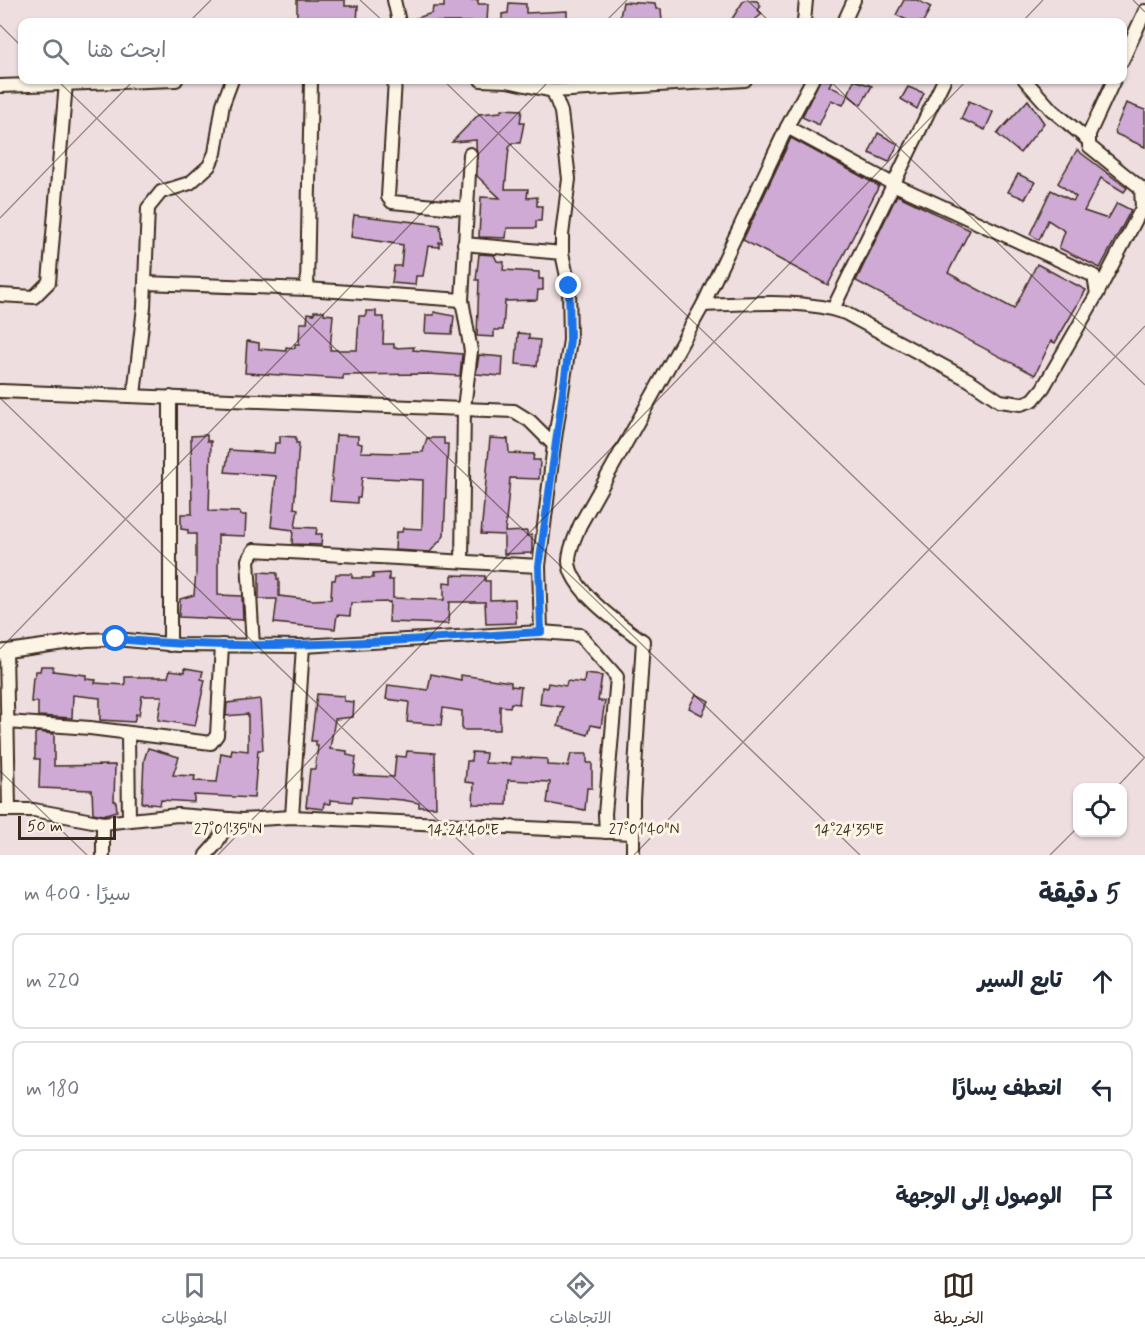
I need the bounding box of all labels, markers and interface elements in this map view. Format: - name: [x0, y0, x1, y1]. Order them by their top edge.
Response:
- search box: [18, 18, 1127, 84]
- icon: search: [39, 35, 72, 68]
- text: ابحث هنا: [87, 37, 167, 65]
- route end: [555, 272, 581, 298]
- route start: [102, 625, 128, 651]
- map controls: [1073, 783, 1127, 837]
- button: locate: [1073, 783, 1127, 837]
- scale bar: [18, 813, 116, 840]
- text: 50 m: [27, 816, 63, 837]
- text: 27°01'35"N: [194, 820, 262, 840]
- text: 27°01'40"N: [609, 820, 679, 840]
- text: 14°24'40"E: [427, 821, 499, 841]
- text: 14°24'35"E: [814, 821, 884, 841]
- text: 5 دقيقة: [1038, 878, 1121, 912]
- text: سيرًا · 400 m: [24, 881, 131, 908]
- icon: ahead: [1086, 965, 1119, 998]
- text: تابع السير: [978, 967, 1062, 995]
- text: 220 m: [26, 968, 80, 995]
- icon: left: [1086, 1073, 1119, 1106]
- text: انعطف يسارًا: [952, 1075, 1062, 1103]
- text: 180 m: [26, 1076, 79, 1103]
- icon: arrive: [1086, 1181, 1119, 1214]
- text: الوصول إلى الوجهة: [895, 1183, 1062, 1211]
- tab: المحفوظات: [161, 1269, 227, 1332]
- tab: الاتجاهات: [550, 1269, 611, 1332]
- tab: الخريطة: [934, 1269, 984, 1332]

